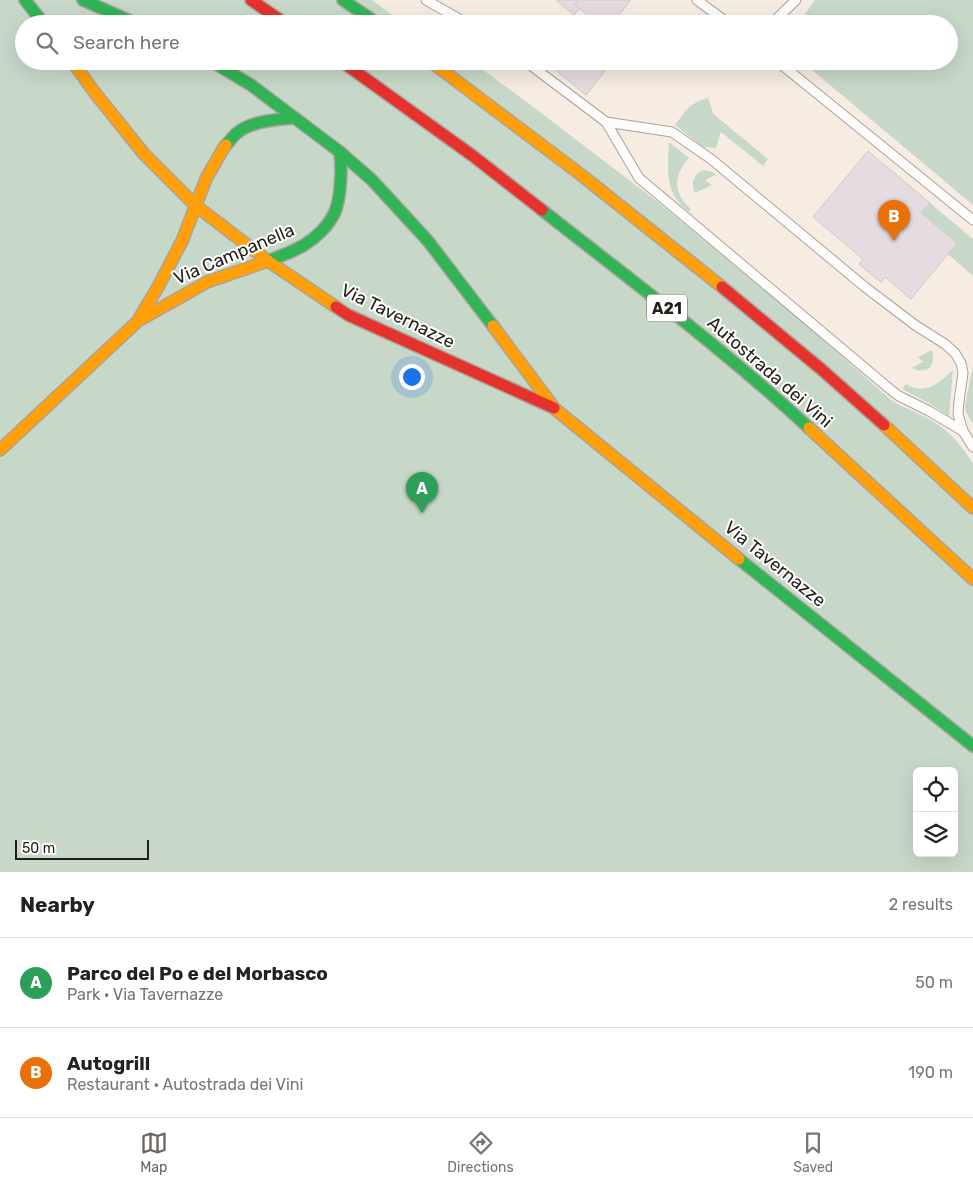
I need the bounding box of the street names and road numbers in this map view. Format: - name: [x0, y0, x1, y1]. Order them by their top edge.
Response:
- street label: Via Campanella: [170, 219, 298, 289]
- street label: Via Tavernazze: [337, 279, 459, 353]
- road number: A21: [647, 294, 687, 322]
- street label: Autostrada dei Vini: [703, 312, 837, 432]
- street label: Via Tavernazze: [720, 516, 830, 612]

